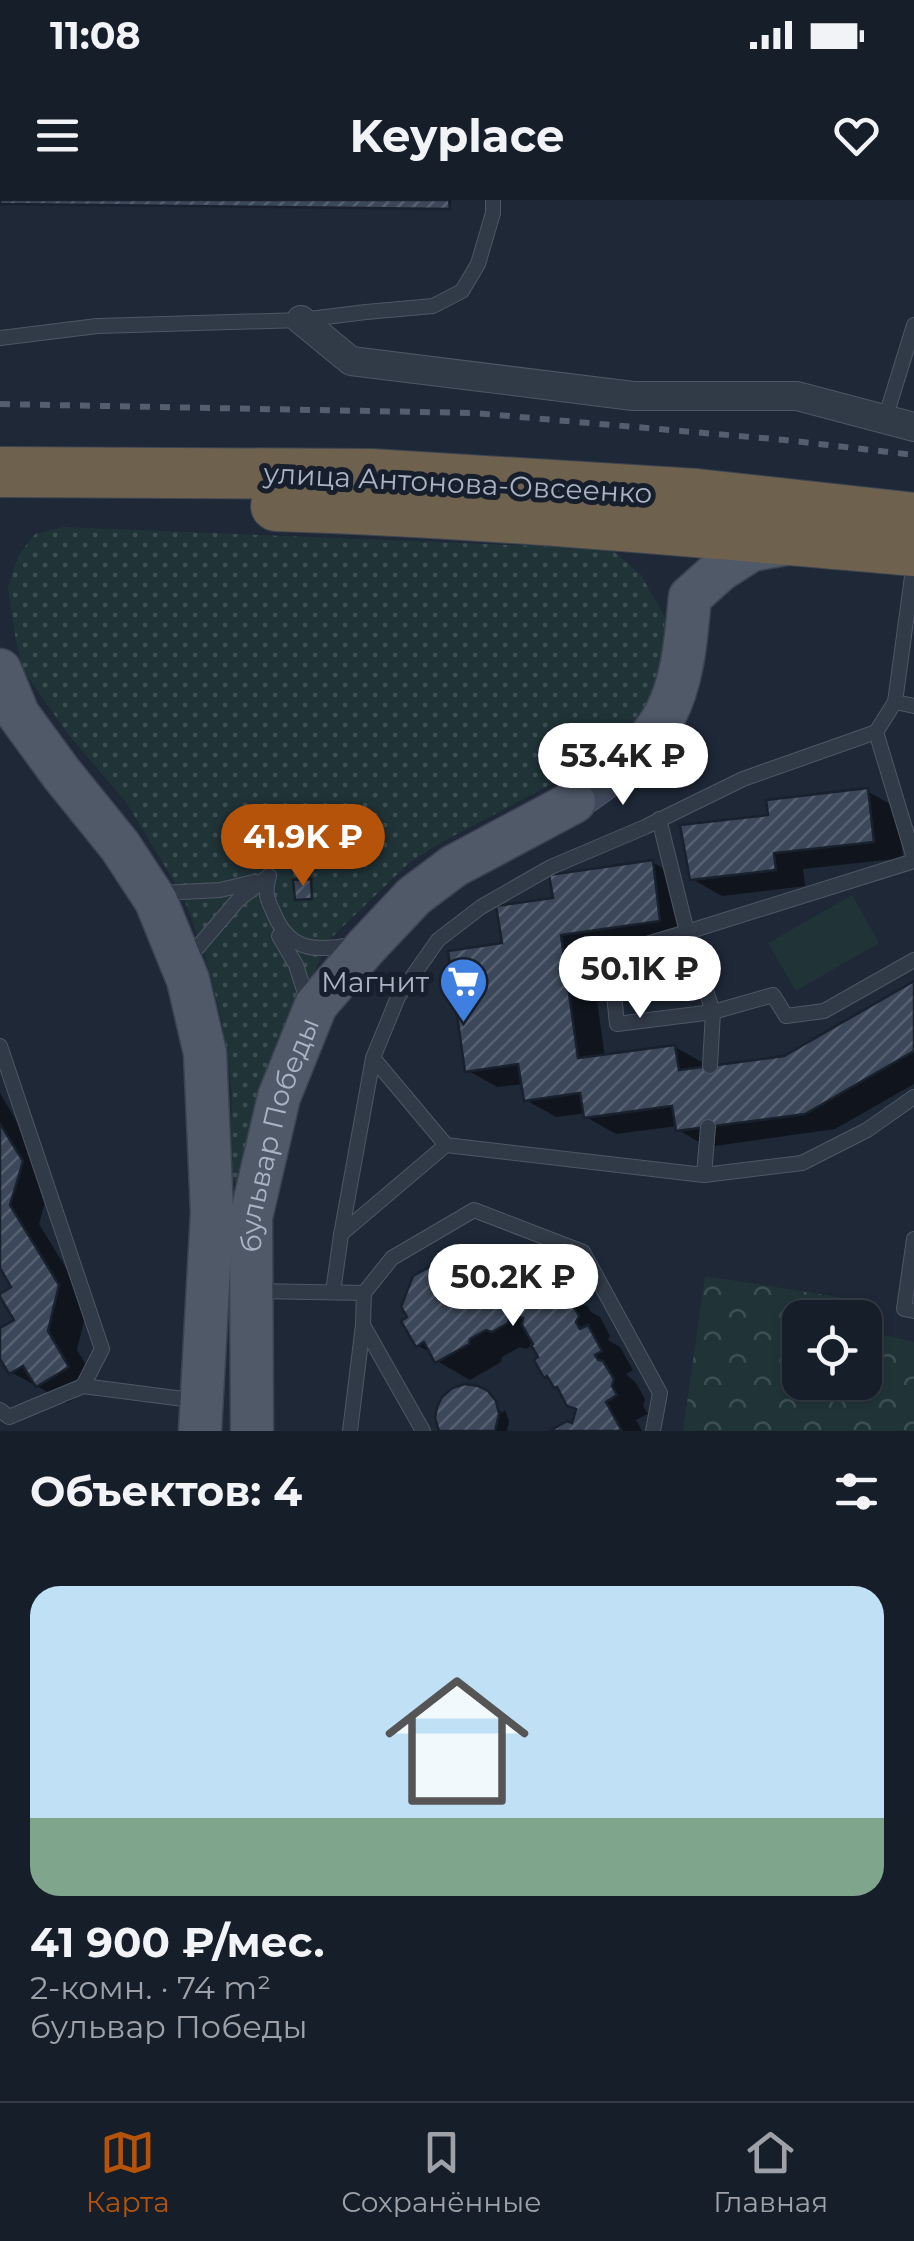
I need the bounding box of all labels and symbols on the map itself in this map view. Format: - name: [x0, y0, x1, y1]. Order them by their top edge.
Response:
- street label: улица Антонова-Овсеенко: [262, 456, 653, 510]
- pin: 53.4K ₽: [531, 723, 715, 808]
- pin: 41.9K ₽: [211, 804, 395, 889]
- pin: 50.1K ₽: [548, 936, 732, 1021]
- supermarket icon: Магнит: [438, 956, 490, 1024]
- place label: Магнит: [321, 965, 430, 999]
- street label: бульвар Победы: [234, 1012, 326, 1253]
- pin: 50.2K ₽: [421, 1244, 605, 1329]

